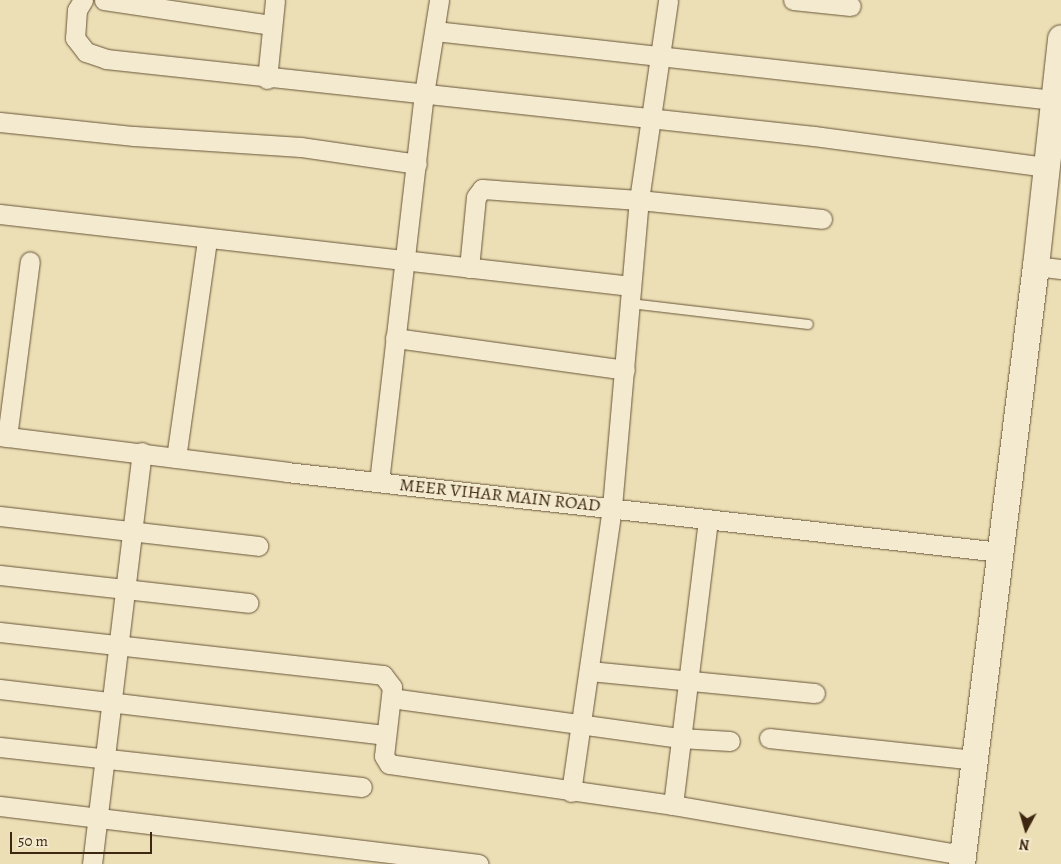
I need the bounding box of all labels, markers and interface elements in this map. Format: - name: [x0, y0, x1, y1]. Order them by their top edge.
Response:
- street label: MEER VIHAR MAIN ROAD: [398, 474, 602, 516]
- north arrow: [1001, 804, 1051, 854]
- scale bar: [12, 822, 155, 854]
- text: 50 m: [18, 831, 48, 851]
- text: N: [1018, 834, 1030, 854]

